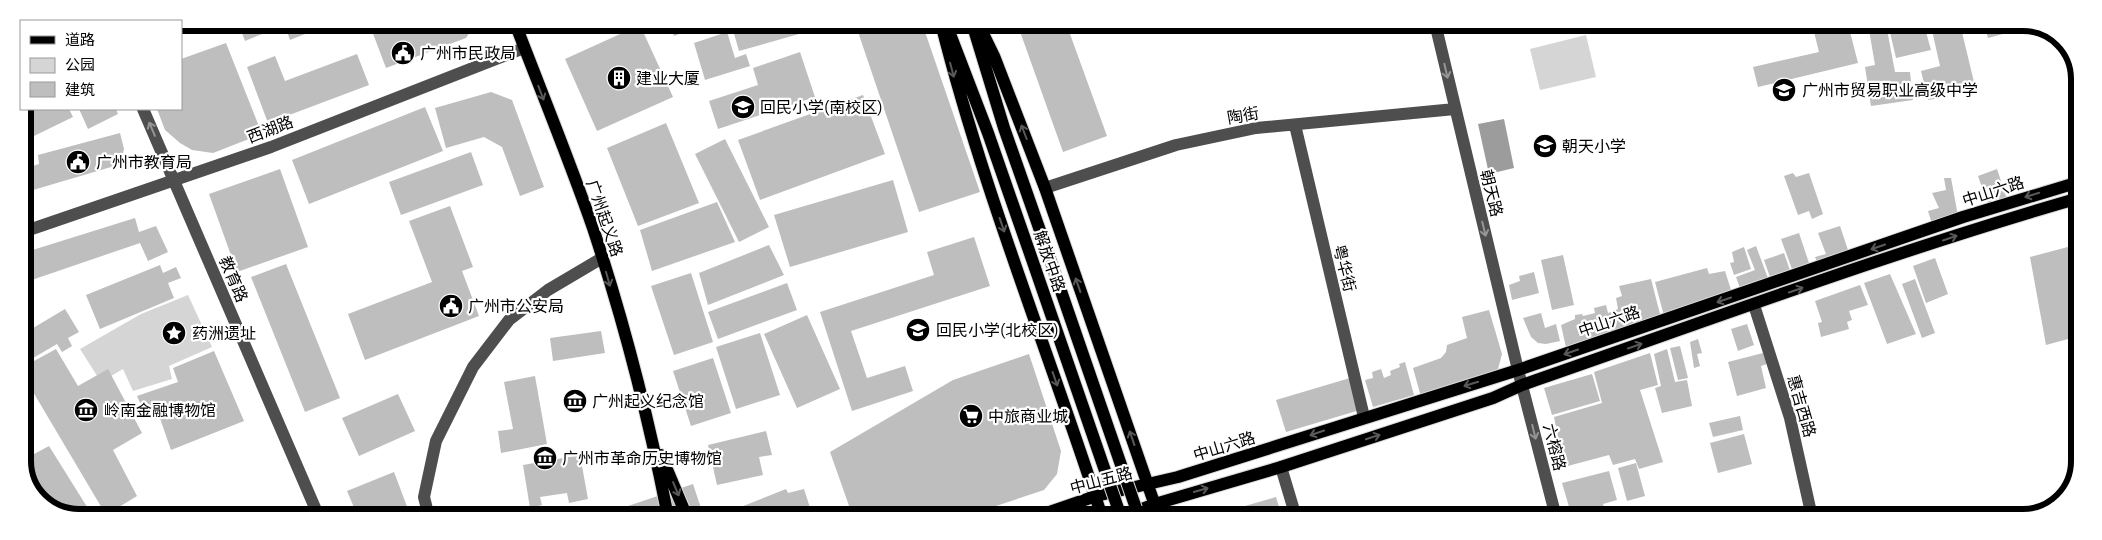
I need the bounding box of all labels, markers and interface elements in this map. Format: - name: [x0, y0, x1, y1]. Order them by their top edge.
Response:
- legend: [20, 20, 182, 110]
- text: 道路: [65, 30, 95, 49]
- public building icon: 广州市民政局: [390, 40, 416, 66]
- place label: 广州市民政局: [420, 43, 516, 63]
- text: 公园: [65, 55, 95, 74]
- one-way arrow: [948, 62, 958, 78]
- one-way arrow: [1442, 62, 1451, 78]
- building icon: 建业大厦: [606, 65, 632, 91]
- place label: 建业大厦: [636, 68, 700, 88]
- school or university icon: 广州市贸易职业高级中学: [1771, 77, 1797, 103]
- text: 建筑: [65, 80, 95, 99]
- place label: 广州市贸易职业高级中学: [1802, 80, 1978, 100]
- one-way arrow: [537, 85, 546, 100]
- school or university icon: 回民小学(南校区): [730, 94, 756, 120]
- place label: 回民小学(南校区): [760, 97, 883, 117]
- street label: 陶街: [1225, 102, 1261, 128]
- street label: 西湖路: [244, 111, 296, 147]
- one-way arrow: [146, 122, 156, 137]
- one-way arrow: [1019, 125, 1028, 140]
- school or university icon: 朝天小学: [1532, 133, 1558, 159]
- place label: 朝天小学: [1562, 136, 1626, 156]
- public building icon: 广州市教育局: [65, 149, 91, 175]
- place label: 广州市教育局: [96, 152, 192, 172]
- street label: 朝天路: [1476, 167, 1508, 219]
- street label: 中山六路: [1959, 172, 2027, 210]
- street label: 广州起义路: [583, 177, 627, 259]
- one-way arrow: [2025, 191, 2041, 201]
- one-way arrow: [998, 217, 1007, 232]
- one-way arrow: [1480, 220, 1489, 236]
- street label: 解放中路: [1030, 227, 1070, 295]
- one-way arrow: [1942, 233, 1957, 242]
- street label: 粤华街: [1329, 242, 1361, 294]
- one-way arrow: [1871, 243, 1886, 252]
- street label: 教育路: [215, 253, 253, 305]
- one-way arrow: [604, 270, 614, 286]
- one-way arrow: [1073, 277, 1083, 293]
- one-way arrow: [1788, 285, 1804, 295]
- public building icon: 广州市公安局: [438, 293, 464, 319]
- one-way arrow: [1717, 295, 1733, 305]
- place label: 广州市公安局: [468, 296, 564, 316]
- street label: 中山六路: [1575, 301, 1643, 341]
- school or university icon: 回民小学(北校区): [905, 317, 931, 343]
- place icon: 药洲遗址: [161, 320, 187, 346]
- place label: 回民小学(北校区): [936, 320, 1059, 340]
- place label: 药洲遗址: [192, 323, 256, 343]
- one-way arrow: [1626, 341, 1642, 350]
- one-way arrow: [1563, 348, 1579, 357]
- one-way arrow: [1051, 370, 1060, 386]
- street label: 惠吉西路: [1784, 372, 1820, 440]
- one-way arrow: [1464, 380, 1480, 389]
- museum icon: 广州起义纪念馆: [562, 388, 588, 414]
- place label: 广州起义纪念馆: [592, 391, 704, 411]
- museum icon: 岭南金融博物馆: [73, 397, 99, 423]
- place label: 岭南金融博物馆: [104, 400, 216, 420]
- supermarket icon: 中旅商业城: [958, 403, 984, 429]
- place label: 中旅商业城: [988, 406, 1068, 426]
- street label: 六榕路: [1539, 421, 1571, 473]
- one-way arrow: [1530, 424, 1540, 440]
- street label: 中山六路: [1190, 427, 1258, 465]
- one-way arrow: [1309, 429, 1325, 439]
- one-way arrow: [1127, 431, 1136, 447]
- one-way arrow: [1365, 432, 1381, 441]
- museum icon: 广州市革命历史博物馆: [532, 445, 558, 471]
- place label: 广州市革命历史博物馆: [562, 448, 722, 468]
- street label: 中山五路: [1067, 462, 1135, 498]
- one-way arrow: [671, 481, 681, 496]
- one-way arrow: [1193, 485, 1209, 495]

